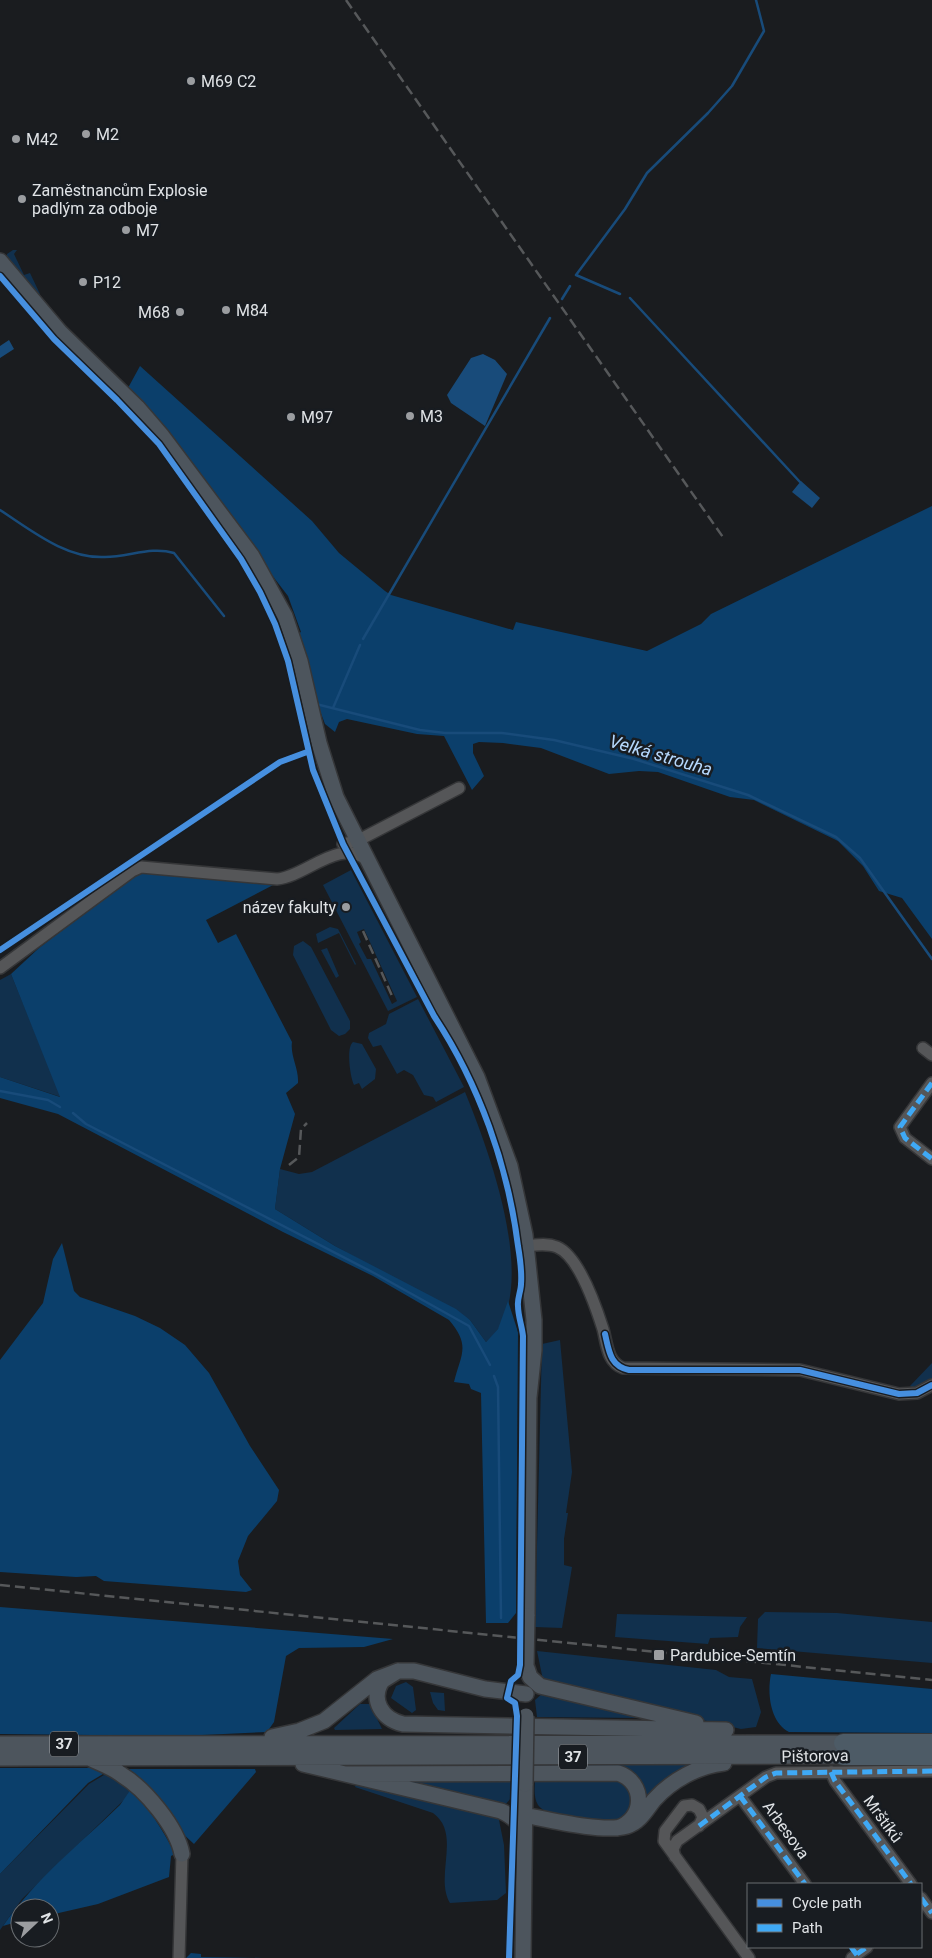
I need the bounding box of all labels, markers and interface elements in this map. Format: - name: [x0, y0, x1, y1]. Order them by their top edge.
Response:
- place label: M69 C2: [201, 72, 256, 91]
- marker: M69 C2: [185, 75, 197, 87]
- place label: M2: [96, 125, 119, 144]
- marker: M2: [80, 128, 92, 140]
- place label: M42: [26, 130, 58, 149]
- marker: M42: [10, 133, 22, 145]
- place label: Zaměstnancům Explosie padlým za odboje: [32, 181, 208, 218]
- marker: Zaměstnancům Explosie padlým za odboje: [16, 193, 28, 205]
- place label: M7: [136, 221, 159, 240]
- marker: M7: [120, 224, 132, 236]
- place label: P12: [93, 273, 121, 292]
- marker: P12: [77, 276, 89, 288]
- place label: M84: [236, 301, 268, 320]
- place label: M68: [138, 303, 170, 322]
- marker: M84: [220, 304, 232, 316]
- marker: M68: [174, 306, 186, 318]
- place label: M3: [420, 407, 443, 426]
- place label: M97: [301, 408, 333, 427]
- marker: M3: [404, 410, 416, 422]
- marker: M97: [285, 411, 297, 423]
- water label: Velká strouha: [607, 730, 715, 780]
- place label: název fakulty: [243, 898, 336, 917]
- marker: název fakulty: [340, 901, 352, 913]
- place label: Pardubice-Semtín: [670, 1646, 796, 1665]
- marker: Pardubice-Semtín: [652, 1648, 666, 1662]
- road number: 37: [50, 1732, 78, 1756]
- road number: 37: [559, 1744, 587, 1770]
- street label: Pištorova: [781, 1746, 849, 1766]
- street label: Mrštíků: [860, 1792, 906, 1846]
- street label: Arbesova: [759, 1797, 813, 1863]
- legend: [747, 1883, 922, 1948]
- text: Cycle path: [792, 1894, 862, 1912]
- north arrow: [10, 1898, 60, 1948]
- text: N: [38, 1911, 56, 1926]
- text: Path: [792, 1919, 823, 1937]

